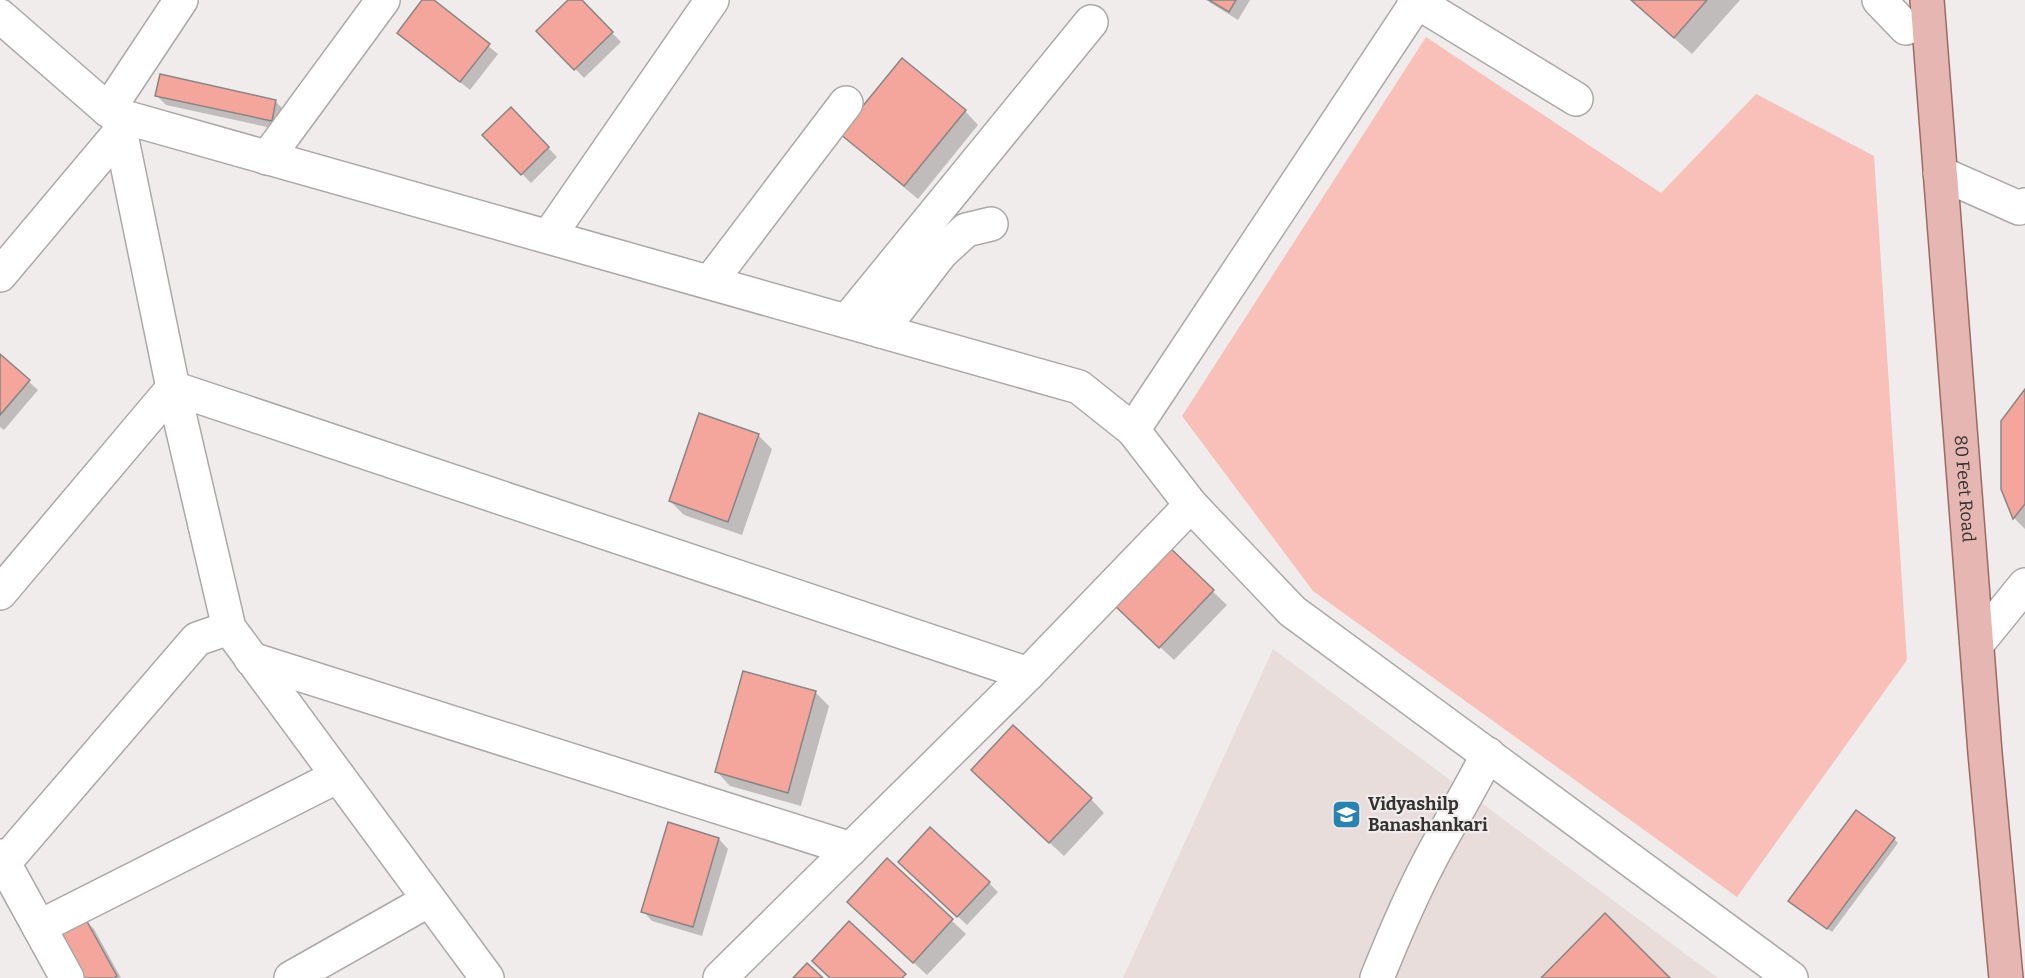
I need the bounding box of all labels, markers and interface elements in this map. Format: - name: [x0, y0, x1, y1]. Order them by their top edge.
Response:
- street label: 80 Feet Road: [1950, 434, 1980, 543]
- place label: Vidyashilp Banashankari: [1368, 793, 1488, 836]
- school or university icon: Vidyashilp Banashankari: [1331, 798, 1363, 830]

